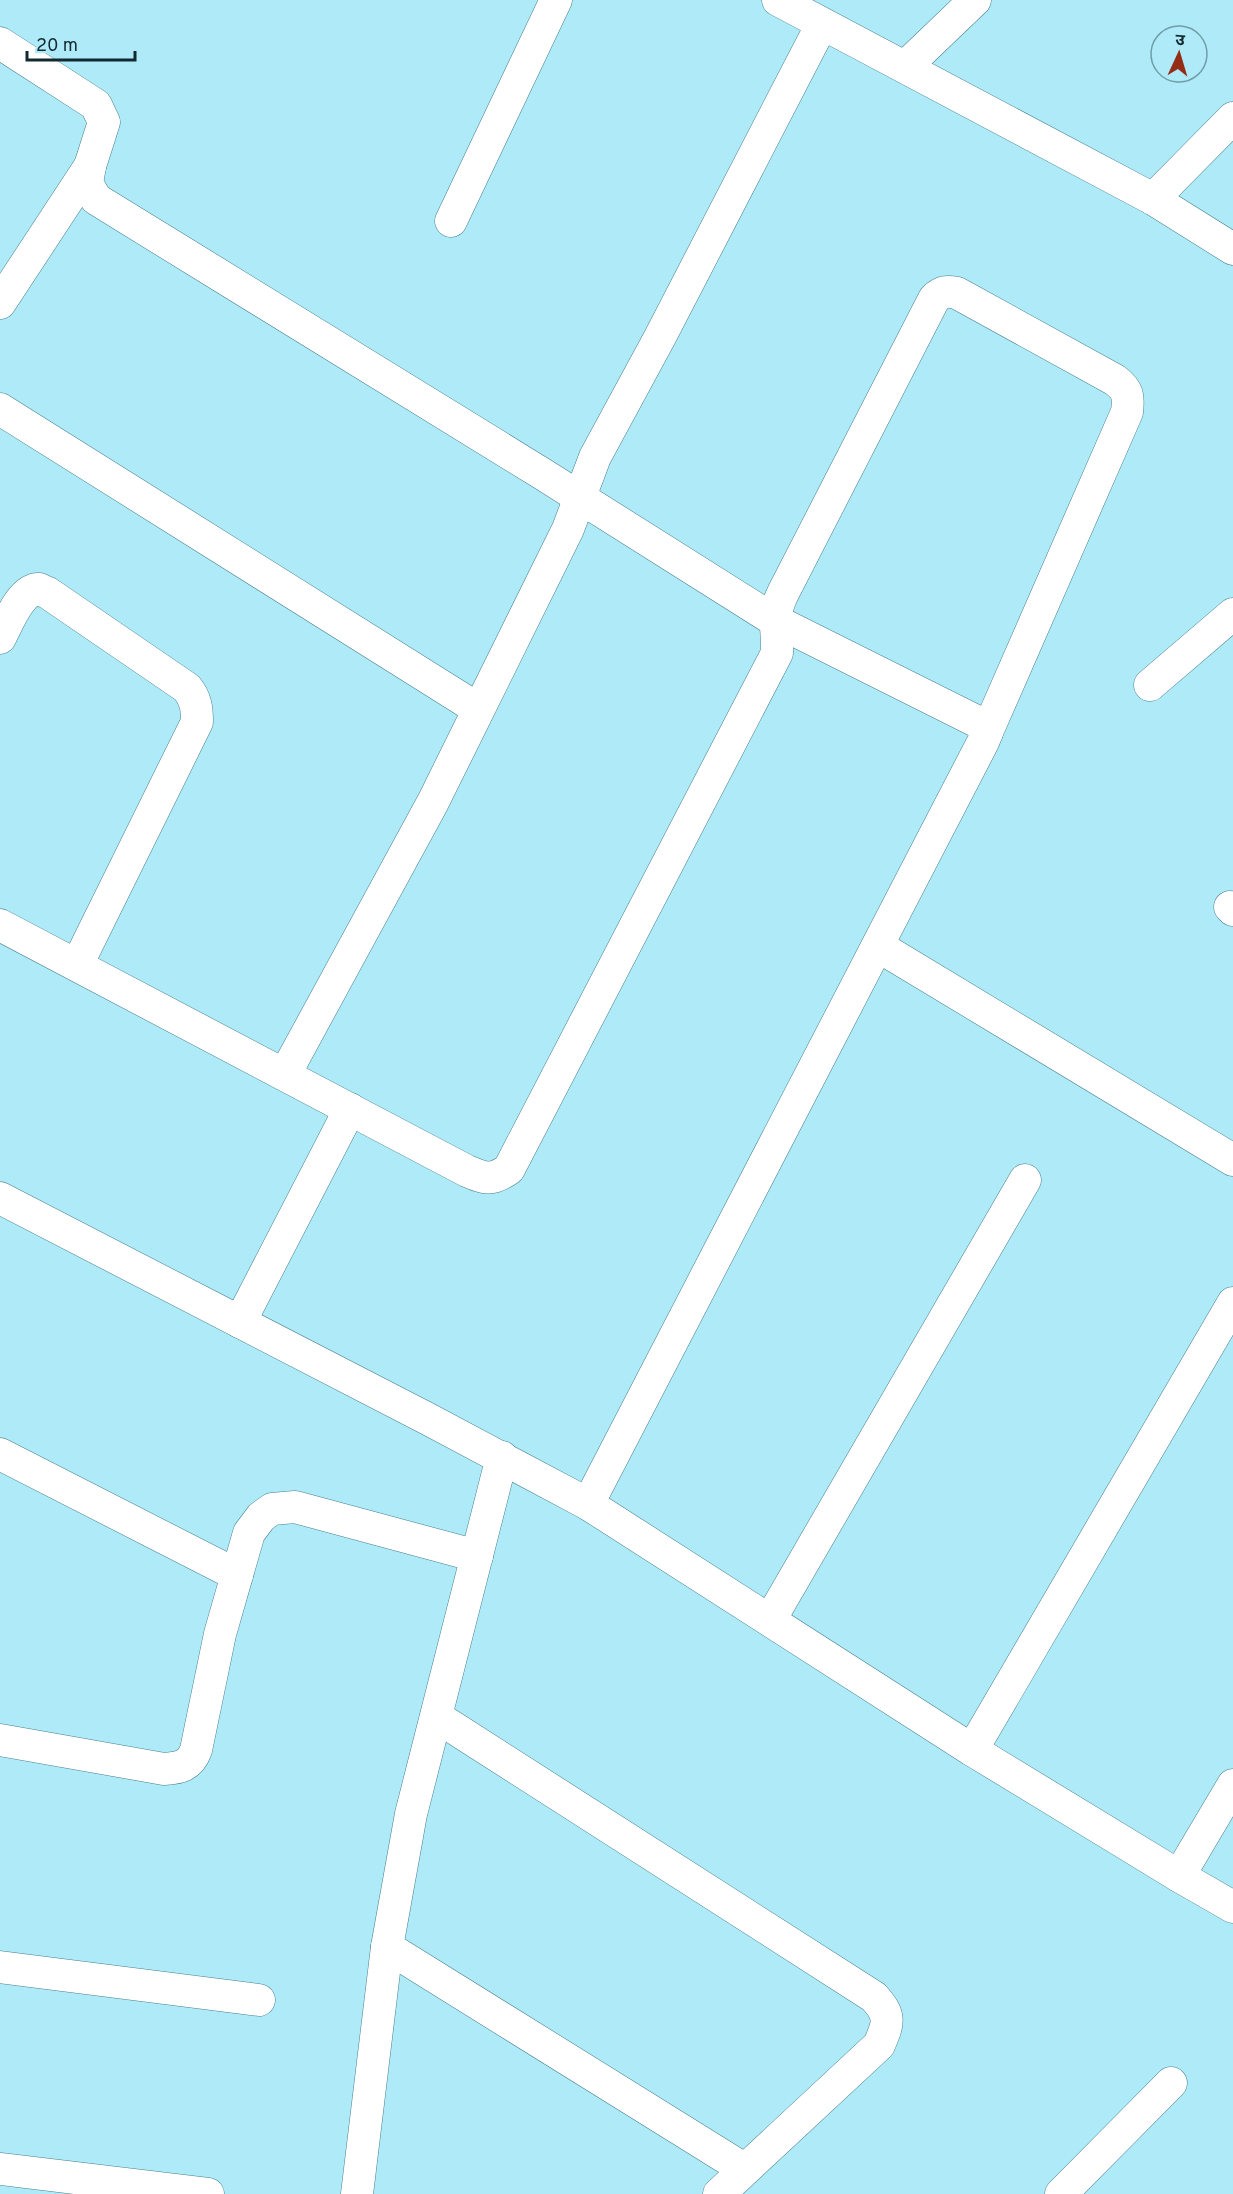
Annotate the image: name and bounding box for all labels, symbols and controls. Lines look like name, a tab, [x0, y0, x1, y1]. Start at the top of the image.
scale bar	[27, 24, 135, 62]
north arrow	[1149, 24, 1209, 84]
text: उ	[1175, 31, 1186, 51]
text: 20 m	[36, 35, 78, 58]

